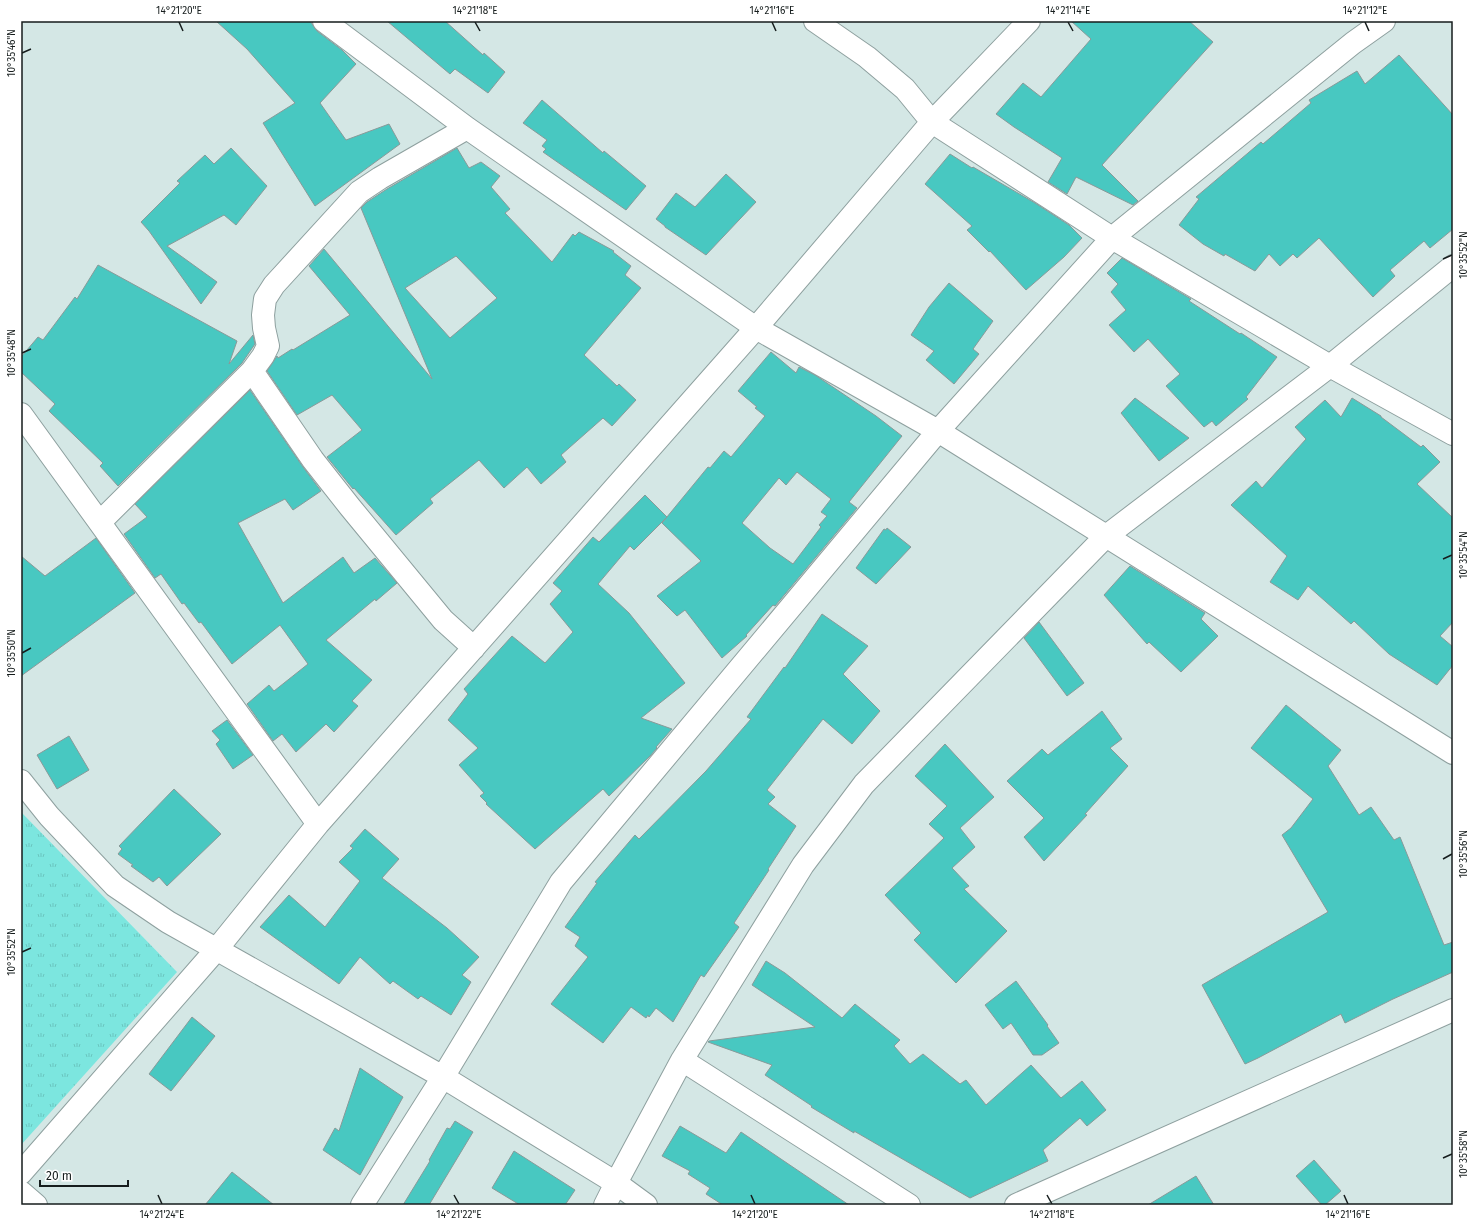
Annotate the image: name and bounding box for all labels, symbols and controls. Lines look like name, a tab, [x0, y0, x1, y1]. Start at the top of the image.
text: 14°21'20"E	[156, 5, 202, 17]
text: 14°21'18"E	[452, 5, 498, 17]
text: 14°21'16"E	[750, 5, 794, 17]
text: 14°21'14"E	[1046, 5, 1090, 17]
text: 14°21'12"E	[1343, 5, 1387, 17]
text: 10°35'46"N	[6, 29, 18, 77]
text: 10°35'52"N	[1458, 231, 1470, 279]
text: 10°35'48"N	[6, 329, 18, 377]
text: 10°35'54"N	[1458, 531, 1470, 579]
text: 10°35'50"N	[6, 629, 18, 677]
text: 10°35'56"N	[1458, 830, 1470, 878]
text: 10°35'52"N	[6, 928, 18, 976]
text: 10°35'58"N	[1458, 1130, 1470, 1178]
scale bar	[40, 1162, 128, 1188]
text: 20 m	[46, 1169, 72, 1183]
text: 14°21'24"E	[140, 1209, 184, 1221]
text: 14°21'22"E	[436, 1209, 482, 1221]
text: 14°21'20"E	[732, 1209, 778, 1221]
text: 14°21'18"E	[1029, 1209, 1075, 1221]
text: 14°21'16"E	[1326, 1209, 1370, 1221]

